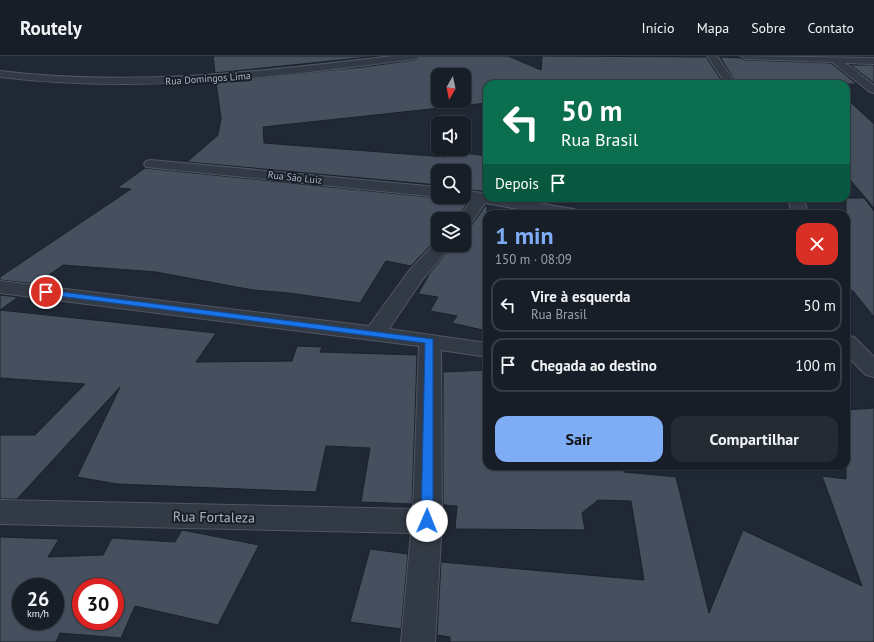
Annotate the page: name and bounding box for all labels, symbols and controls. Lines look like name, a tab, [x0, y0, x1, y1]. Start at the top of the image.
text: Routely	[20, 16, 82, 40]
text: Início	[642, 19, 675, 37]
text: Mapa	[697, 19, 729, 37]
text: Sobre	[751, 19, 786, 37]
text: Contato	[808, 19, 854, 37]
north arrow	[431, 68, 471, 108]
map controls	[431, 68, 471, 252]
street label: Rua Domingos Lima	[165, 69, 251, 88]
text: 50 m	[561, 92, 622, 129]
icon: left	[495, 96, 547, 148]
button: sound	[431, 116, 471, 156]
text: Rua Brasil	[561, 128, 638, 151]
button: search	[431, 164, 471, 204]
street label: Rua São Luiz	[267, 168, 323, 187]
icon: arrive	[547, 172, 569, 194]
text: Depois	[495, 174, 539, 193]
button: layers	[431, 212, 471, 252]
text: 1 min	[495, 220, 554, 251]
button: close	[796, 223, 838, 265]
text: 150 m · 08:09	[495, 251, 572, 268]
pin	[29, 275, 63, 309]
icon: arrive	[35, 281, 57, 303]
text: Vire à esquerda	[531, 287, 630, 306]
icon: left	[497, 294, 519, 316]
text: 50 m	[803, 296, 836, 315]
text: Rua Brasil	[531, 306, 587, 323]
icon: arrive	[497, 354, 519, 376]
text: Chegada ao destino	[531, 356, 657, 375]
text: 100 m	[795, 356, 836, 375]
button: Sair	[495, 416, 663, 462]
button: Compartilhar	[671, 416, 838, 462]
position arrow	[406, 500, 448, 542]
street label: Rua Fortaleza	[173, 507, 255, 527]
speed limit sign: 30	[72, 578, 124, 630]
text: 26	[27, 586, 49, 612]
text: km/h	[27, 607, 49, 620]

